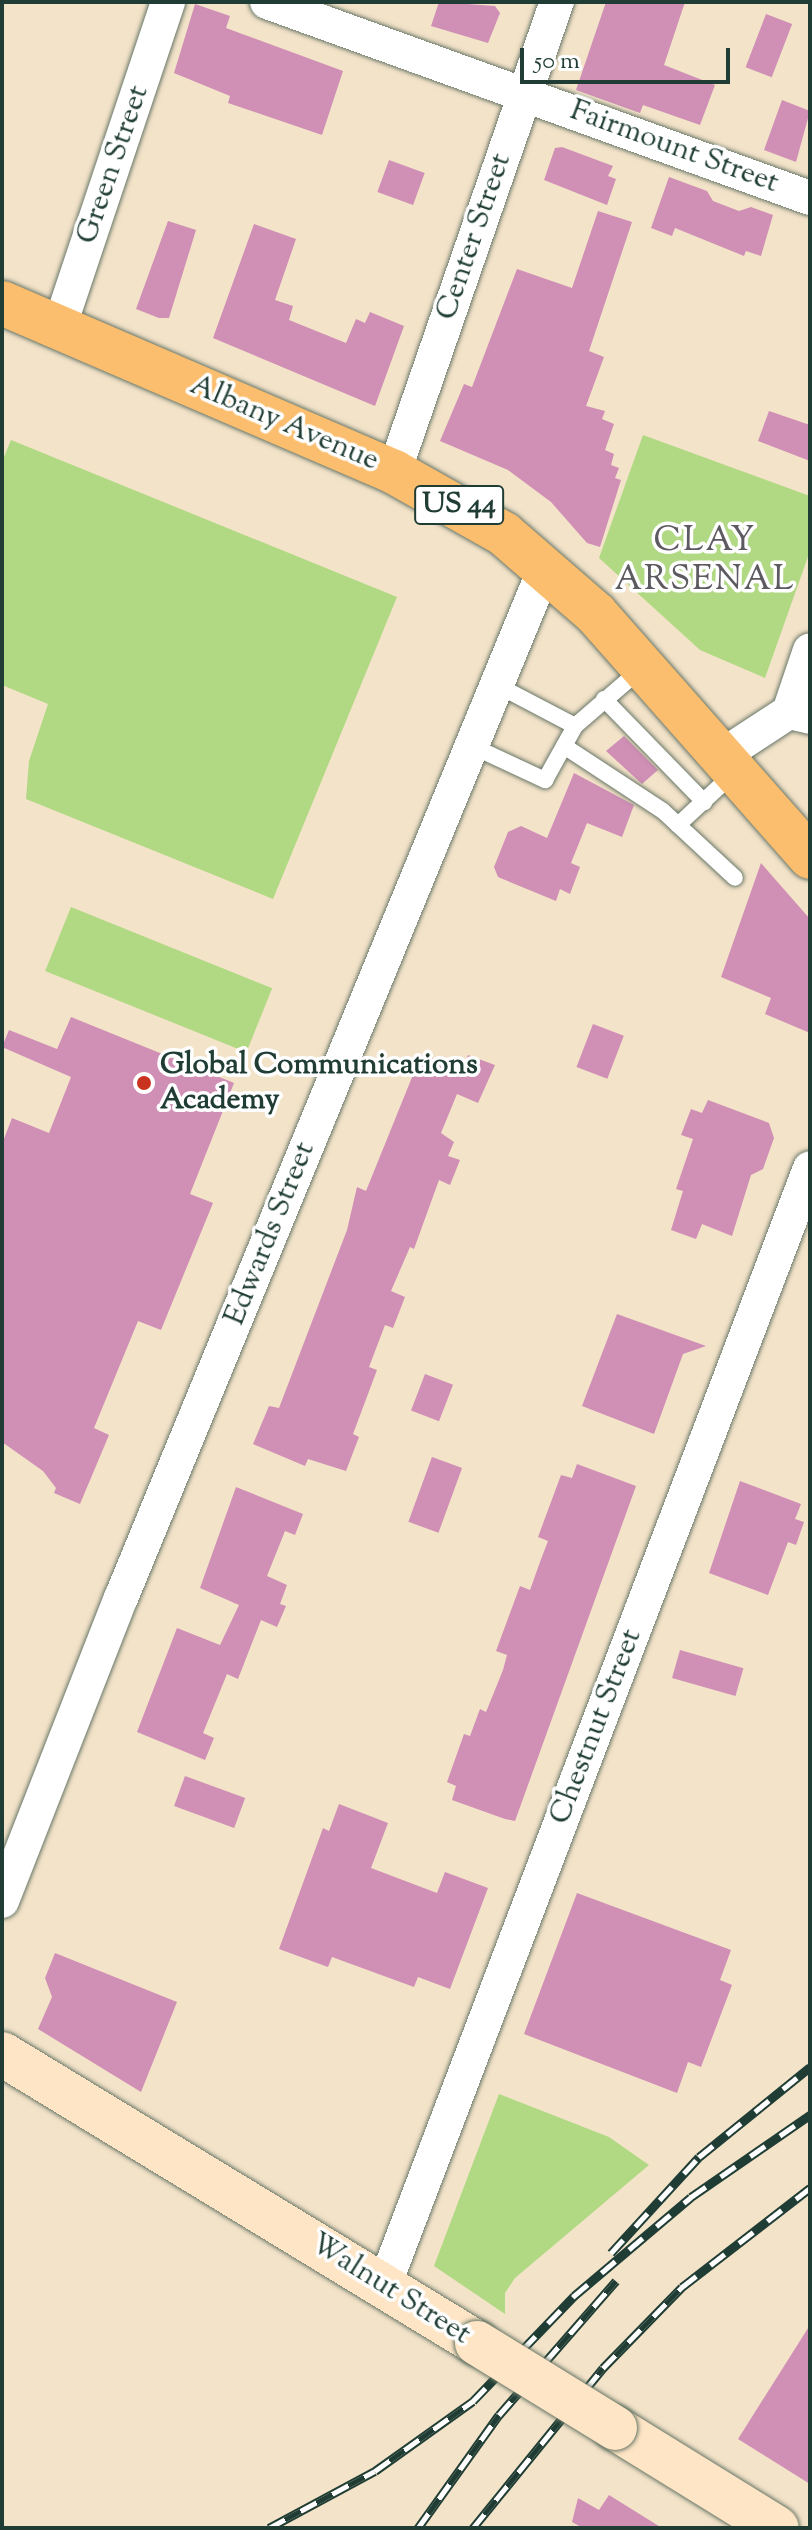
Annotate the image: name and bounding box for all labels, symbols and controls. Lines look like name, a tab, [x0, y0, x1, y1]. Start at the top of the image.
scale bar	[524, 32, 734, 82]
text: 50 m	[534, 45, 580, 79]
street label: Green Street	[70, 81, 158, 249]
street label: Fairmount Street	[565, 94, 783, 202]
street label: Center Street	[430, 149, 520, 325]
street label: Albany Avenue	[184, 368, 384, 480]
road number: US 44	[413, 481, 505, 529]
district label: CLAY ARSENAL	[614, 521, 796, 600]
place label: Global Communications Academy	[160, 1048, 478, 1118]
marker: Global Communications Academy	[135, 1074, 153, 1092]
street label: Edwards Street	[218, 1137, 324, 1331]
street label: Chestnut Street	[543, 1624, 651, 1830]
street label: Walnut Street	[303, 2226, 477, 2354]

